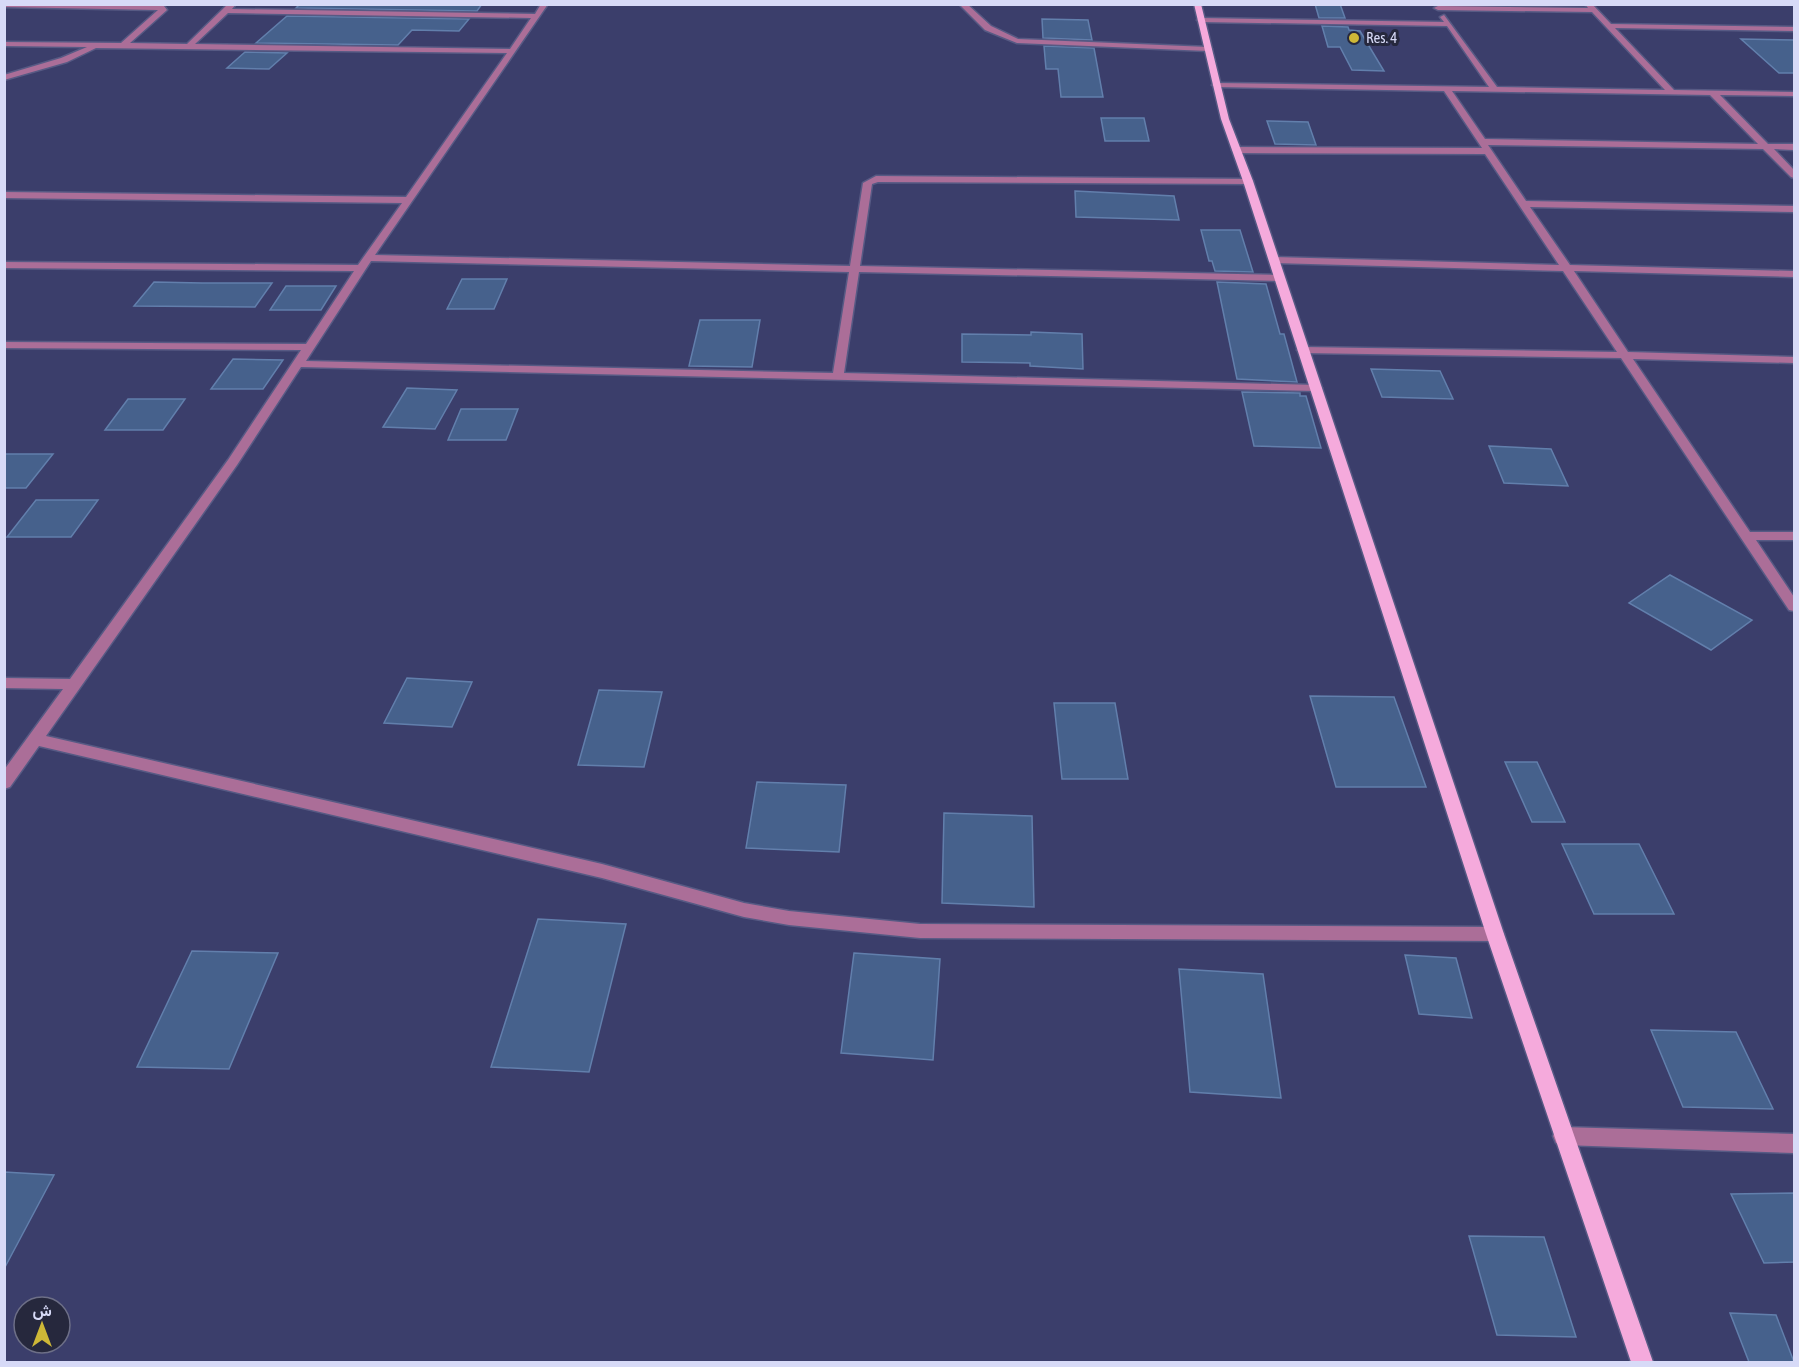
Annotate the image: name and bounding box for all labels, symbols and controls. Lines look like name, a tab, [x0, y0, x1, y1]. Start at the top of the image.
place label: Res. 4	[1366, 29, 1397, 46]
marker: Res. 4	[1347, 31, 1361, 45]
north arrow	[12, 1295, 72, 1355]
text: ش	[32, 1301, 52, 1320]

